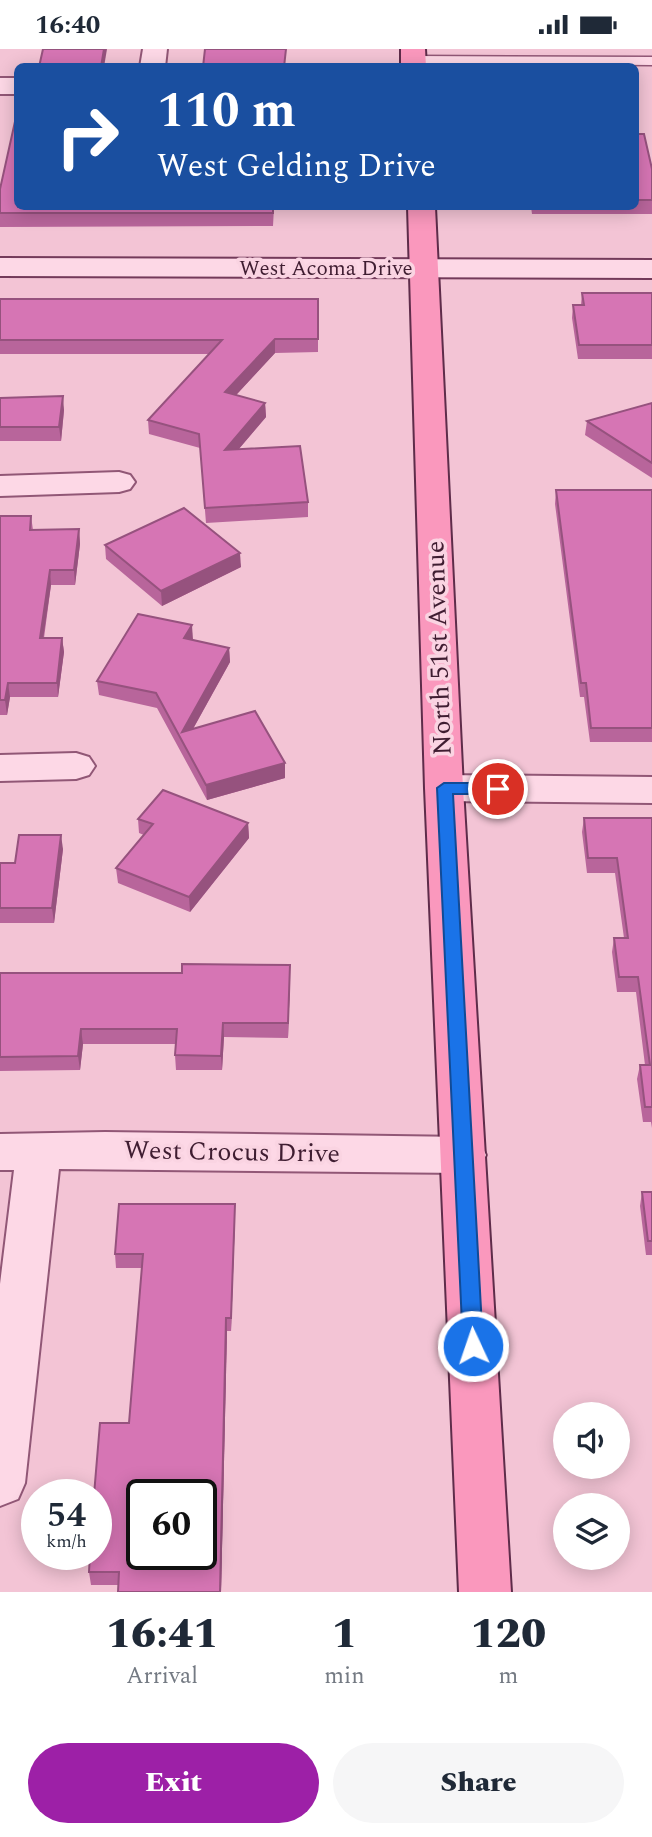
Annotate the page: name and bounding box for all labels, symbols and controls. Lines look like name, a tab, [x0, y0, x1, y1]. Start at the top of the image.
text: 16:40	[35, 5, 100, 45]
text: 110 m	[157, 74, 296, 149]
icon: right	[42, 91, 133, 182]
text: West Gelding Drive	[157, 142, 436, 191]
street label: West Acoma Drive	[239, 253, 413, 285]
street label: North 51st Avenue	[415, 540, 463, 756]
pin	[468, 759, 528, 819]
icon: arrive	[479, 770, 517, 808]
street label: West Crocus Drive	[124, 1130, 340, 1174]
position arrow	[436, 1309, 510, 1383]
map controls	[553, 1402, 630, 1570]
button: sound	[553, 1402, 630, 1479]
speed limit sign: 60	[126, 1479, 217, 1570]
text: 54	[47, 1489, 86, 1542]
button: layers	[553, 1493, 630, 1570]
text: km/h	[46, 1528, 87, 1555]
text: 16:41	[106, 1603, 218, 1666]
text: 1	[332, 1603, 357, 1666]
text: 120	[470, 1603, 546, 1666]
text: Arrival	[126, 1659, 198, 1694]
text: min	[324, 1659, 365, 1694]
text: m	[498, 1659, 518, 1694]
button: Exit	[28, 1743, 319, 1823]
button: Share	[333, 1743, 624, 1823]

